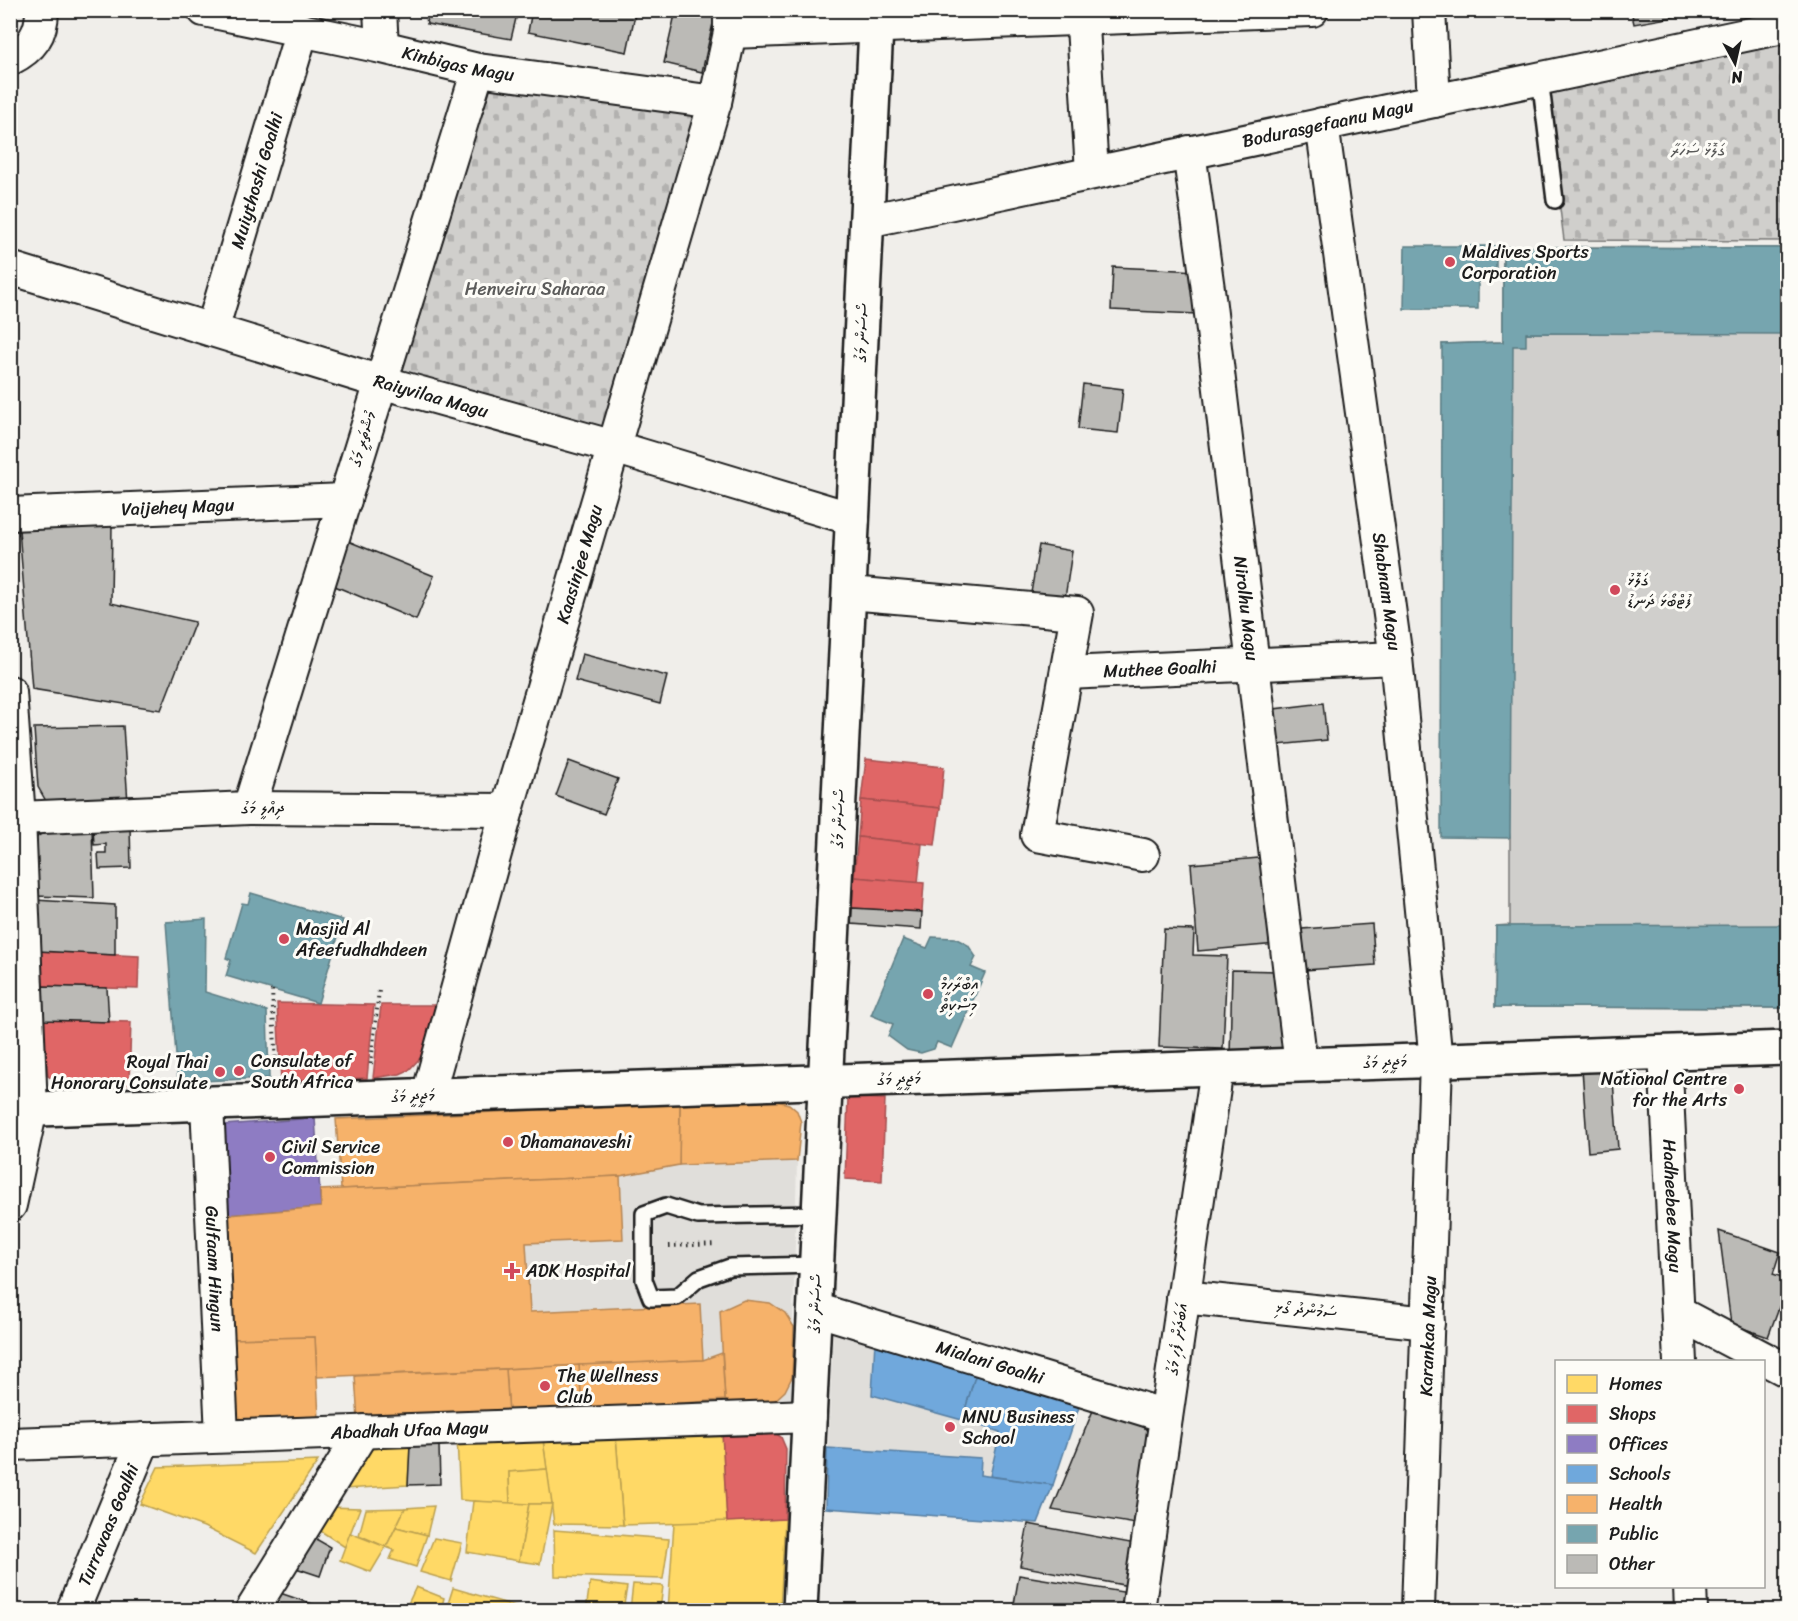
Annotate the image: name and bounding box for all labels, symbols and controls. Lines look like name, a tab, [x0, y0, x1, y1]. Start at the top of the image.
north arrow	[1705, 33, 1765, 93]
street label: Kinbigas Magu	[399, 36, 517, 91]
text: N	[1729, 62, 1746, 93]
street label: Bodurasgefaanu Magu	[1239, 90, 1417, 157]
street label: Muiythoshi Goalhi	[221, 107, 293, 253]
park label: ގަލޮޅު ސަހަރާ	[1670, 134, 1725, 166]
place label: Maldives Sports Corporation	[1462, 236, 1590, 289]
marker: Maldives Sports Corporation	[1443, 255, 1457, 269]
park label: Henveiru Saharaa	[465, 273, 606, 305]
street label: ސޯސަން މަގު	[844, 302, 880, 364]
street label: Raiyvilaa Magu	[369, 365, 492, 427]
street label: މުޝްތަރީ މަގު	[339, 407, 387, 472]
street label: Vaijehey Magu	[121, 489, 235, 525]
street label: Kaasinjee Magu	[547, 500, 612, 628]
street label: Shabnam Magu	[1363, 530, 1411, 653]
street label: Nirolhu Magu	[1224, 554, 1268, 663]
place label: ގަލޮޅު ފުޓްބޯޅަ ދަނޑު	[1627, 564, 1692, 617]
marker: ގަލޮޅު ފުޓްބޯޅަ ދަނޑު	[1608, 583, 1622, 597]
street label: Muthee Goalhi	[1103, 650, 1218, 687]
street label: ސޯސަން މަގު	[821, 788, 857, 850]
street label: ދިއްލީ މަގު	[240, 792, 285, 824]
place label: Masjid Al Afeefudhdhdeen	[295, 913, 428, 966]
marker: Masjid Al Afeefudhdhdeen	[277, 932, 291, 946]
place label: އިބްރާހީމް މިސްކިތް	[939, 968, 979, 1021]
marker: އިބްރާހީމް މިސްކިތް	[921, 987, 935, 1001]
place label: Consulate of South Africa	[251, 1045, 354, 1098]
street label: މަޖީދީ މަގު	[1362, 1045, 1408, 1079]
place label: Royal Thai Honorary Consulate	[51, 1046, 209, 1099]
street label: މަޖީދީ މަގު	[876, 1062, 922, 1096]
place label: National Centre for the Arts	[1601, 1063, 1728, 1116]
marker: Consulate of South Africa	[232, 1064, 246, 1078]
marker: Royal Thai Honorary Consulate	[213, 1065, 227, 1079]
street label: މަޖީދީ މަގު	[390, 1079, 436, 1113]
marker: National Centre for the Arts	[1732, 1082, 1746, 1096]
place label: Dhamanaveshi	[520, 1126, 632, 1158]
place label: Civil Service Commission	[282, 1131, 380, 1184]
marker: Dhamanaveshi	[501, 1135, 515, 1149]
street label: Hadheebee Magu	[1653, 1138, 1692, 1274]
marker: Civil Service Commission	[263, 1150, 277, 1164]
street label: Gulfaam Hingun	[196, 1205, 233, 1333]
place label: ADK Hospital	[525, 1255, 631, 1287]
marker: ADK Hospital	[503, 1262, 521, 1280]
street label: ސޯސަން މަގު	[798, 1273, 834, 1335]
street label: Karankaa Magu	[1410, 1275, 1446, 1397]
street label: ސަމުންދު ގޯޅި	[1273, 1291, 1339, 1329]
street label: އަބަދަށް ފެހި މަގު	[1156, 1301, 1198, 1378]
street label: Mialani Goalhi	[932, 1331, 1049, 1394]
place label: The Wellness Club	[557, 1360, 659, 1413]
legend	[1555, 1360, 1765, 1588]
text: Homes	[1609, 1368, 1663, 1400]
marker: The Wellness Club	[538, 1379, 552, 1393]
text: Shops	[1609, 1398, 1656, 1430]
place label: MNU Business School	[962, 1401, 1075, 1454]
street label: Abadhah Ufaa Magu	[329, 1411, 490, 1449]
marker: MNU Business School	[943, 1420, 957, 1434]
text: Offices	[1609, 1428, 1669, 1460]
street label: Turravaas Goalhi	[69, 1458, 148, 1591]
text: Schools	[1609, 1458, 1671, 1490]
text: Health	[1609, 1488, 1662, 1520]
text: Public	[1609, 1518, 1659, 1550]
text: Other	[1609, 1548, 1656, 1580]

